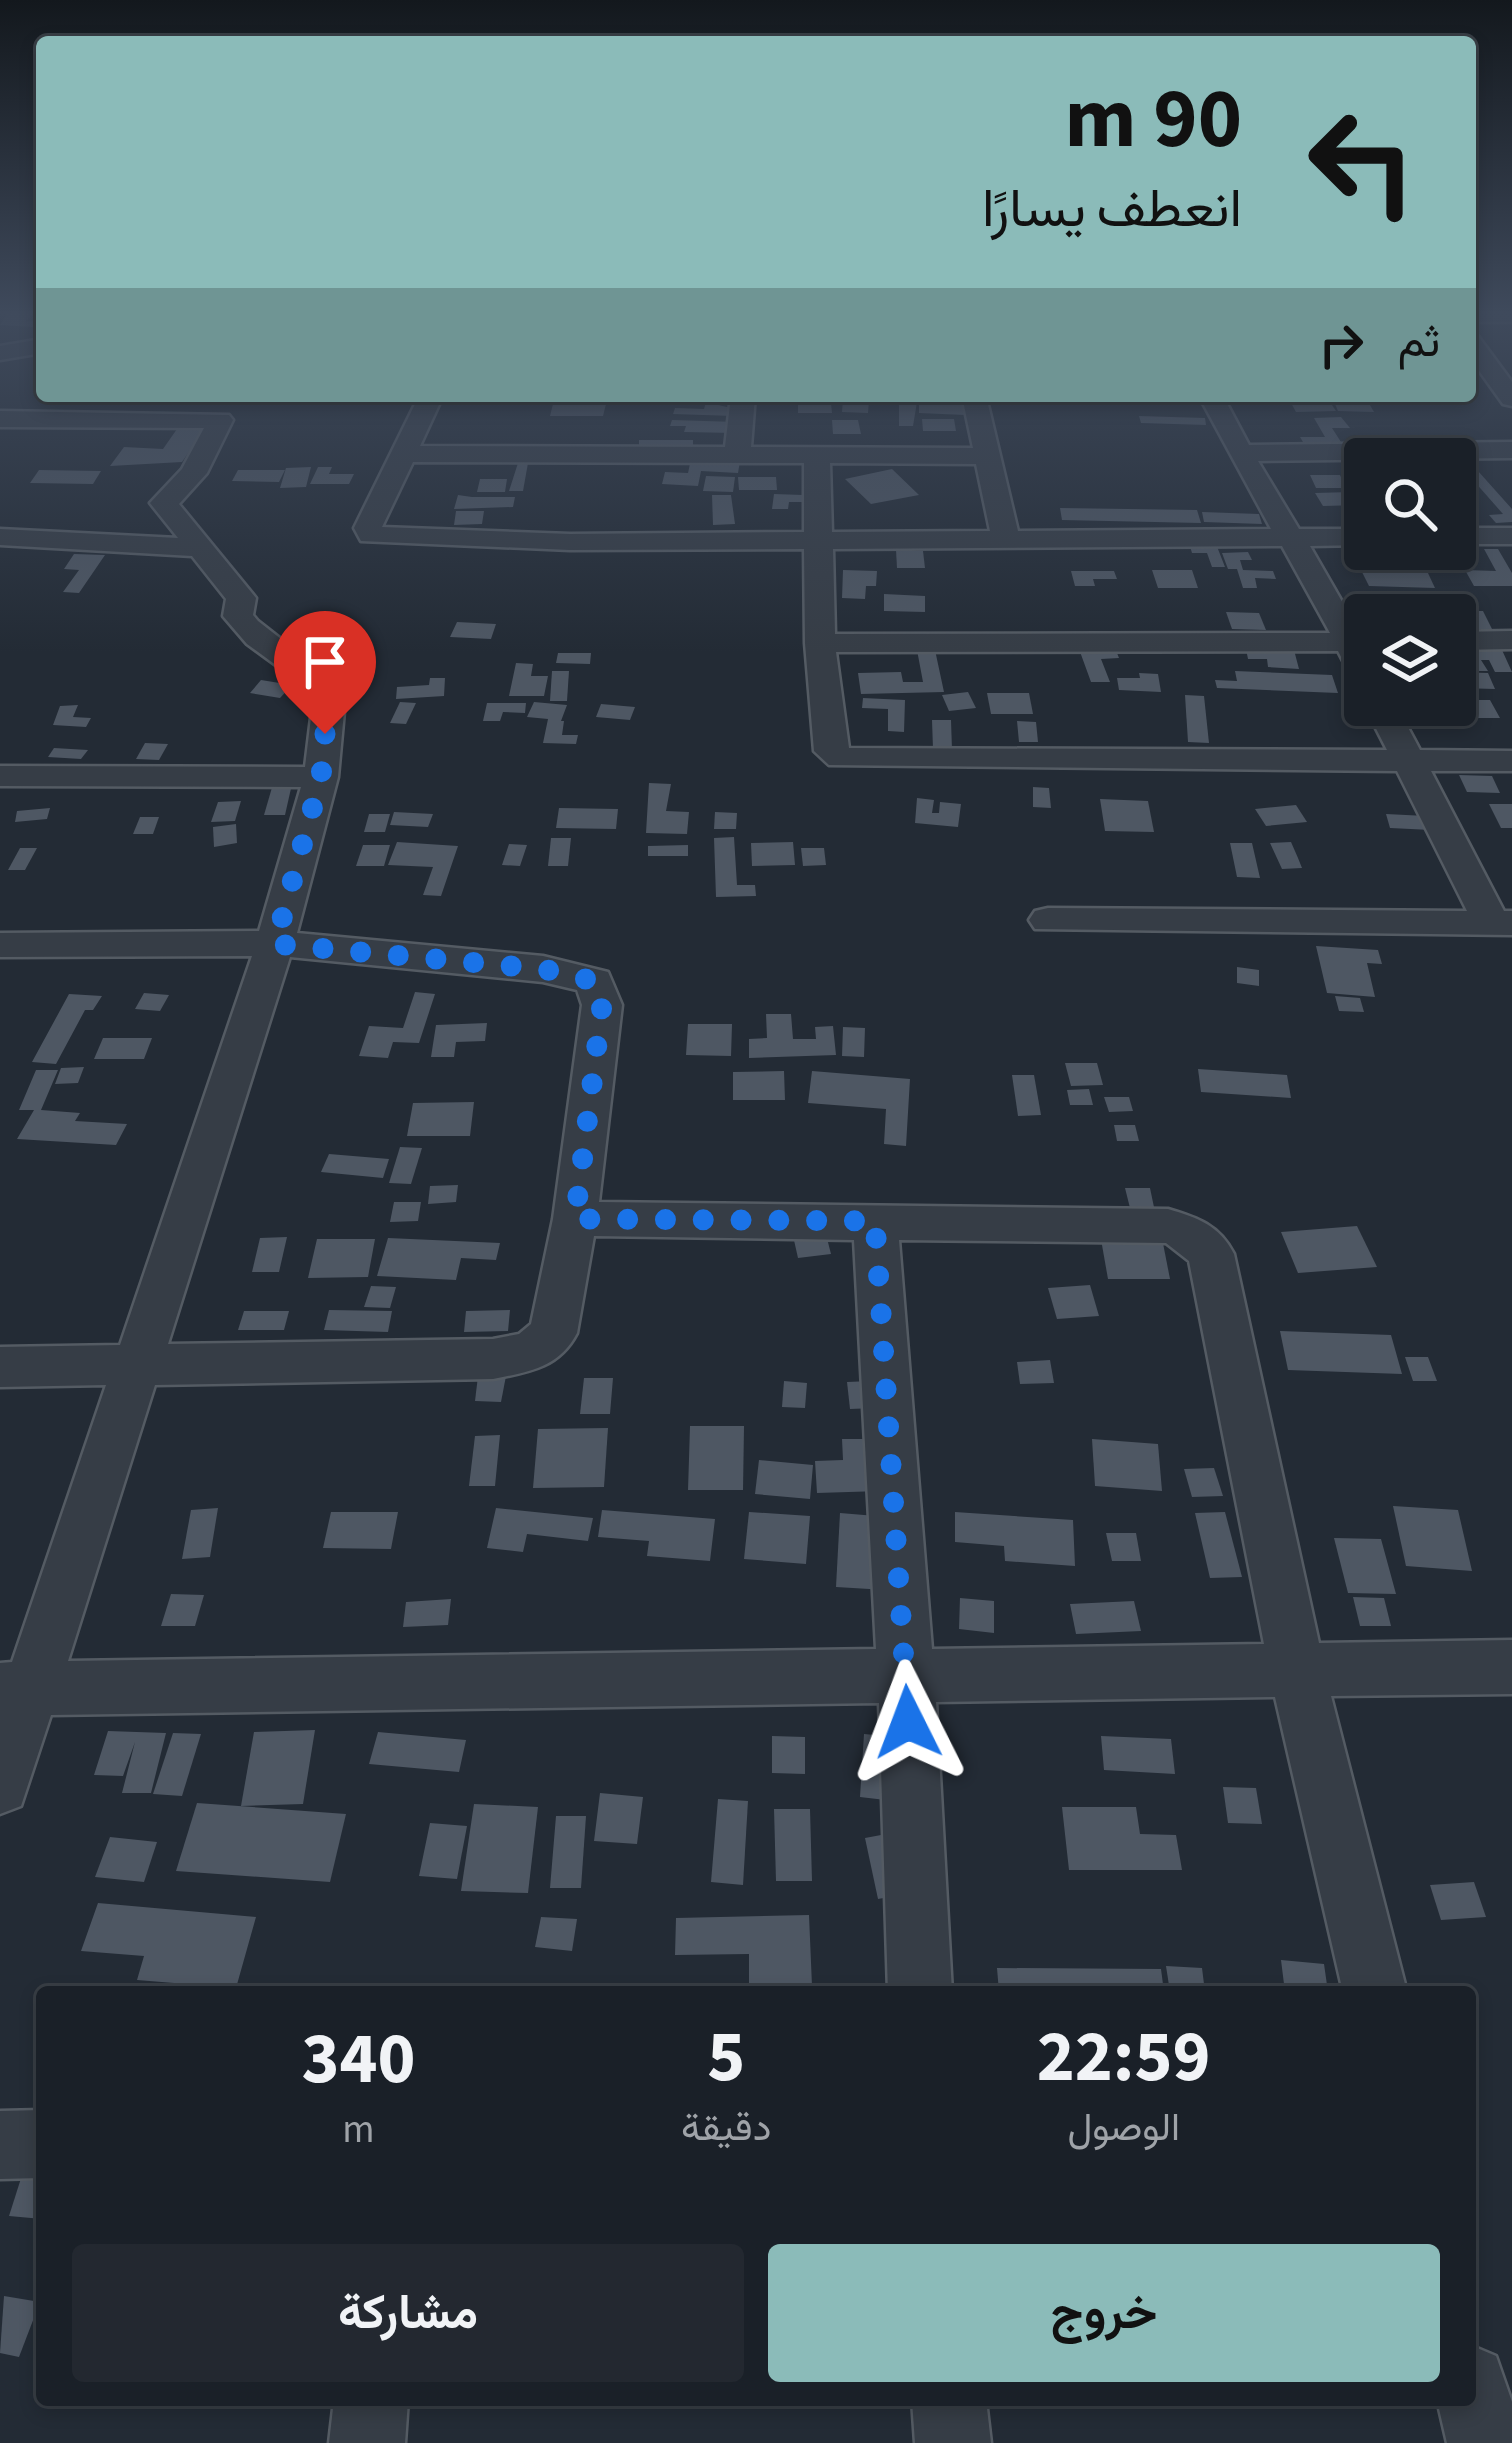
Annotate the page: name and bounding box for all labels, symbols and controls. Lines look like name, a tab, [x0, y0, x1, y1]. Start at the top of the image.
text: 90 m	[1064, 60, 1242, 180]
icon: left	[1284, 84, 1440, 240]
text: انعطف يسارًا	[982, 171, 1242, 248]
text: ثم	[1398, 310, 1440, 374]
icon: right	[1308, 312, 1374, 378]
map controls	[1344, 438, 1476, 726]
button: search	[1344, 438, 1476, 570]
button: layers	[1344, 594, 1476, 726]
pin	[274, 611, 376, 734]
icon: arrive	[292, 629, 358, 695]
position arrow	[845, 1659, 971, 1785]
text: 5	[707, 2006, 745, 2109]
text: 22:59	[1037, 2006, 1211, 2109]
text: 340	[302, 2008, 416, 2111]
text: دقيقة	[681, 2100, 771, 2156]
text: الوصول	[1067, 2100, 1180, 2156]
text: m	[342, 2102, 375, 2158]
button: مشاركة	[72, 2244, 744, 2382]
button: خروج	[768, 2244, 1440, 2382]

